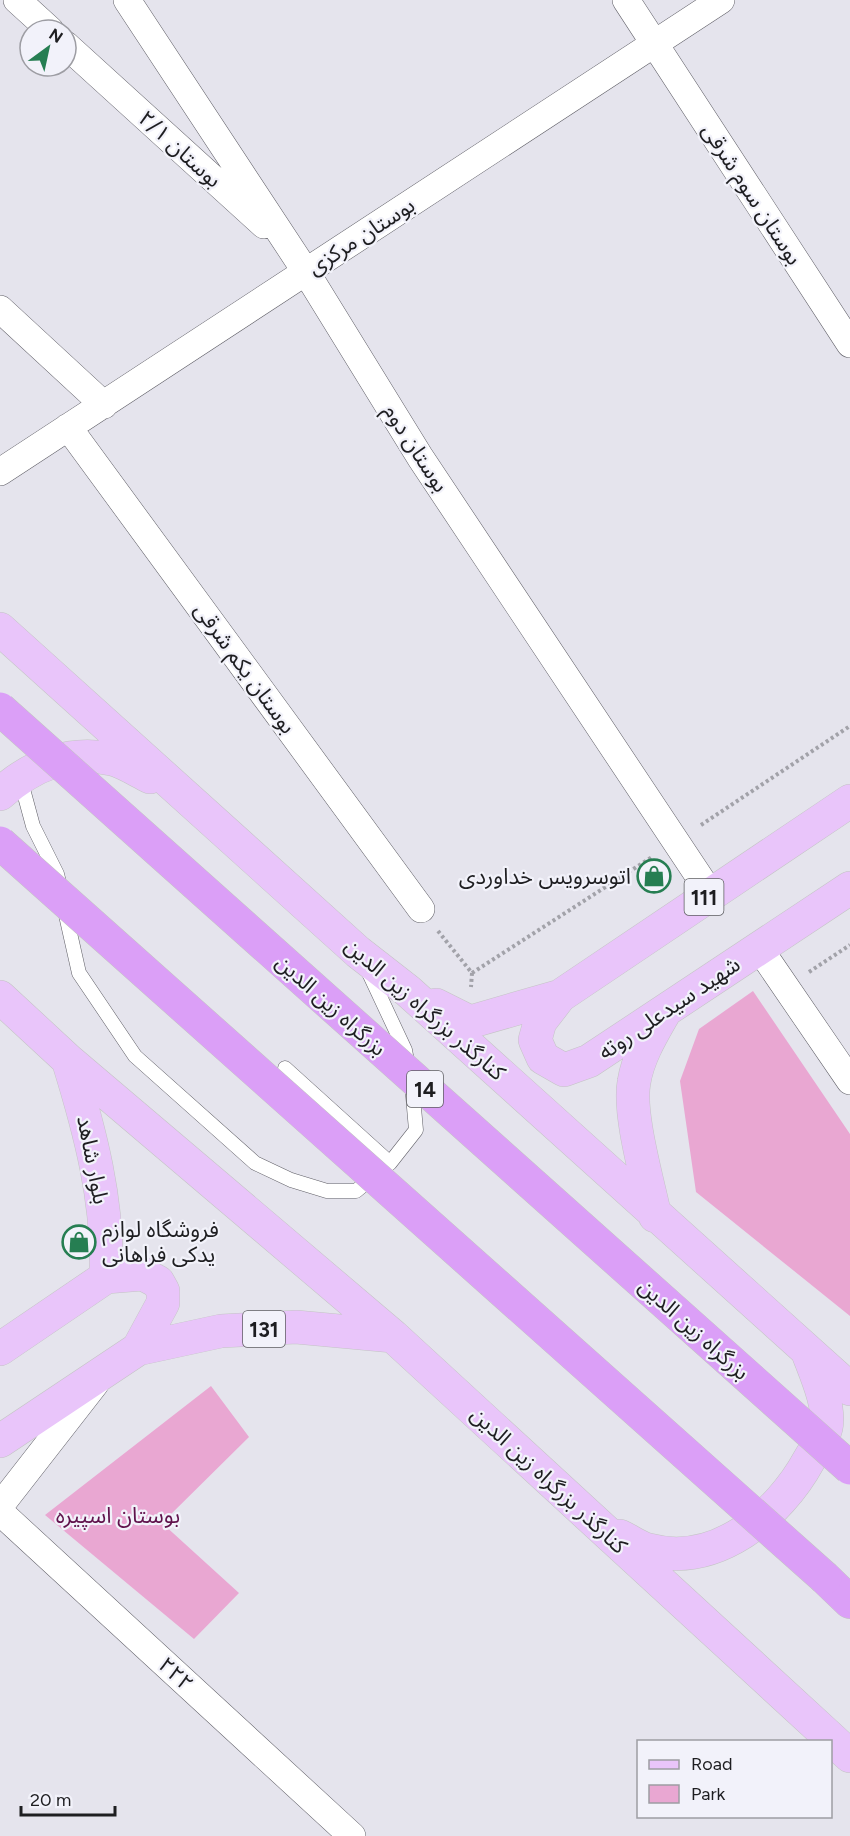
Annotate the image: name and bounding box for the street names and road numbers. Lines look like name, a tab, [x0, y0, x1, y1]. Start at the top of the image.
street label: بوستان ۲/۱	[133, 105, 227, 193]
street label: بوستان سوم شرقی	[694, 118, 808, 272]
street label: بوستان مرکزی	[302, 191, 420, 281]
street label: بوستان دوم	[375, 399, 454, 499]
street label: بوستان یکم شرقی	[186, 597, 302, 741]
road number: 111	[684, 879, 724, 915]
street label: کنارگذر بزرگراه زین الدین	[339, 932, 512, 1087]
street label: بزرگراه زین الدین	[270, 948, 392, 1062]
street label: شهید سیدعلی روته	[593, 951, 745, 1065]
road number: 14	[407, 1071, 443, 1107]
street label: بلوار شاهد	[71, 1113, 115, 1207]
street label: بزرگراه زین الدین	[633, 1272, 755, 1386]
road number: 131	[243, 1311, 285, 1347]
street label: کنارگذر بزرگراه زین الدین	[465, 1401, 633, 1560]
street label: ۲۲۲	[153, 1651, 199, 1697]

